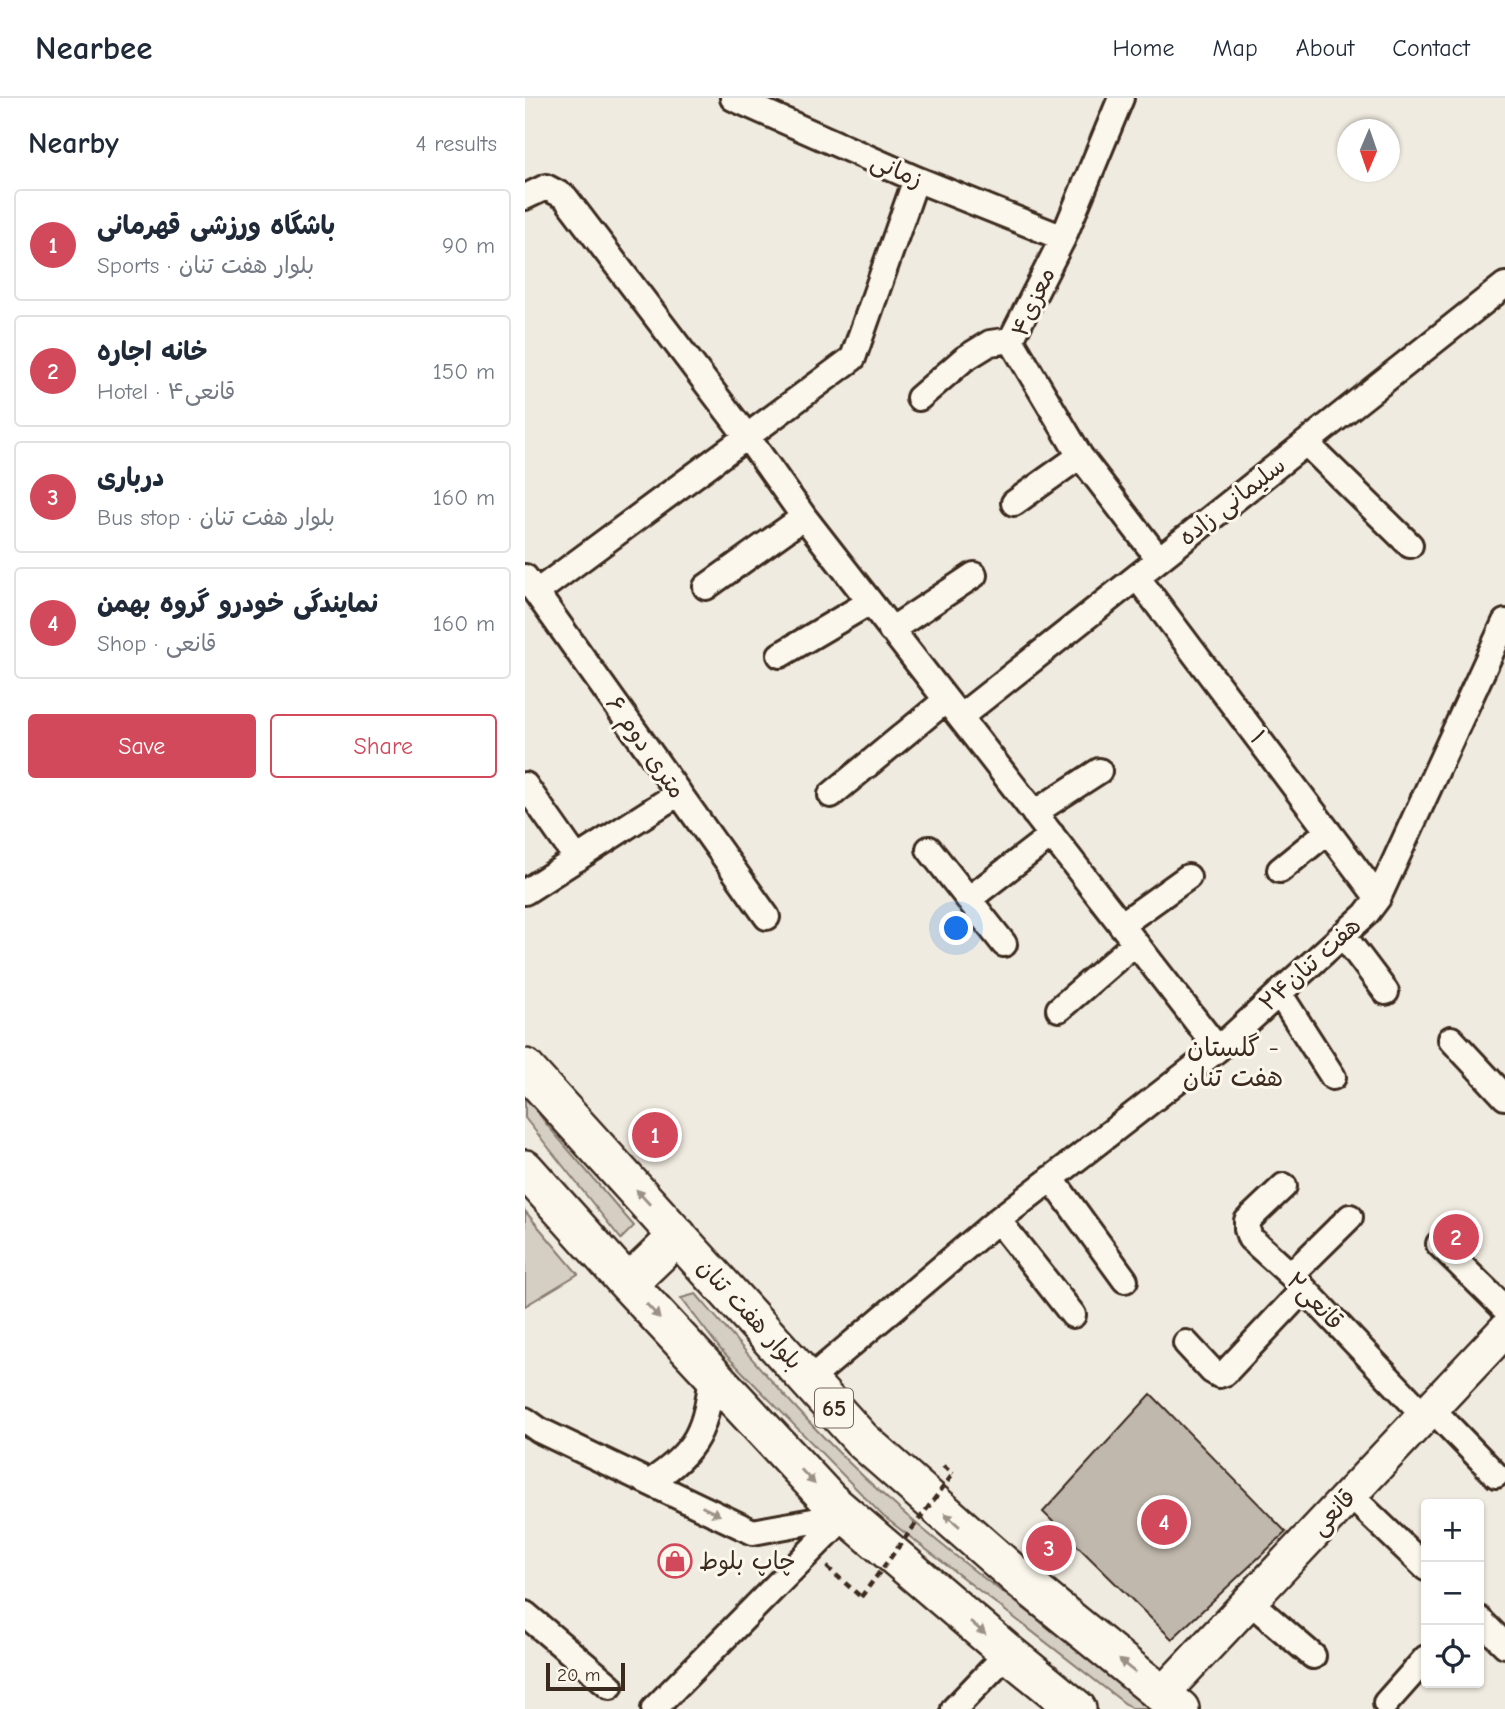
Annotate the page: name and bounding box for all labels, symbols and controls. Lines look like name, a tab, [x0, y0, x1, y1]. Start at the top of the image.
text: Nearbee	[35, 29, 153, 67]
text: Home	[1113, 34, 1174, 62]
text: Map	[1212, 34, 1258, 62]
text: About	[1296, 34, 1354, 62]
text: Contact	[1392, 34, 1470, 62]
north arrow	[1337, 119, 1400, 182]
text: Nearby	[28, 126, 119, 161]
text: 4 results	[415, 130, 497, 157]
street label: زمانی	[867, 147, 927, 194]
text: باشگاه ورزشی قهرمانی	[97, 211, 335, 241]
text: 1	[48, 232, 58, 259]
text: 90 m	[442, 232, 495, 259]
text: Sports · بلوار هفت تنان	[97, 252, 314, 279]
street label: ۴معزی	[1005, 263, 1061, 341]
text: خانه اجاره	[97, 337, 208, 367]
text: 2	[47, 358, 59, 385]
text: 150 m	[433, 358, 495, 385]
text: Hotel · ۴قانعی	[97, 378, 235, 405]
street label: سلیمانی زاده	[1173, 451, 1291, 552]
text: درباری	[97, 463, 164, 493]
text: 3	[47, 484, 59, 511]
text: 160 m	[433, 484, 495, 511]
text: Bus stop · بلوار هفت تنان	[97, 504, 335, 531]
text: نمایندگی خودرو گروه بهمن	[97, 589, 378, 619]
text: 4	[48, 610, 58, 637]
text: 160 m	[433, 610, 495, 637]
text: Shop · قانعی	[97, 630, 216, 657]
street label: ۶ متری دوم	[596, 690, 692, 807]
button: Save	[28, 714, 256, 778]
button: Share	[270, 714, 497, 778]
street label: ۱	[1244, 725, 1272, 749]
your location	[939, 911, 973, 945]
street label: هفت تنان۲۴	[1253, 911, 1367, 1017]
district label: گلستان - هفت تنان	[1183, 1032, 1283, 1093]
pin: 1	[632, 1109, 678, 1161]
one-way arrow	[635, 1189, 651, 1206]
pin: 2	[1433, 1211, 1479, 1263]
street label: بلوار هفت تنان	[691, 1253, 808, 1376]
street label: ۲قانعی	[1280, 1266, 1349, 1336]
one-way arrow	[644, 1302, 660, 1319]
road number: 65	[815, 1388, 853, 1428]
one-way arrow	[800, 1468, 816, 1486]
street label: قانعی	[1305, 1483, 1362, 1542]
pin: 4	[1141, 1496, 1187, 1548]
map controls	[1421, 1499, 1484, 1688]
button: +	[1421, 1499, 1484, 1562]
one-way arrow	[701, 1506, 721, 1517]
one-way arrow	[944, 1513, 961, 1528]
pin: 3	[1026, 1522, 1072, 1574]
shop icon: چاپ بلوط	[656, 1542, 694, 1580]
place label: چاپ بلوط	[699, 1547, 796, 1577]
button: −	[1421, 1562, 1484, 1625]
one-way arrow	[969, 1620, 987, 1636]
button: locate	[1421, 1625, 1484, 1688]
one-way arrow	[1118, 1659, 1135, 1674]
scale bar	[546, 1660, 625, 1692]
text: 20 m	[557, 1664, 601, 1686]

